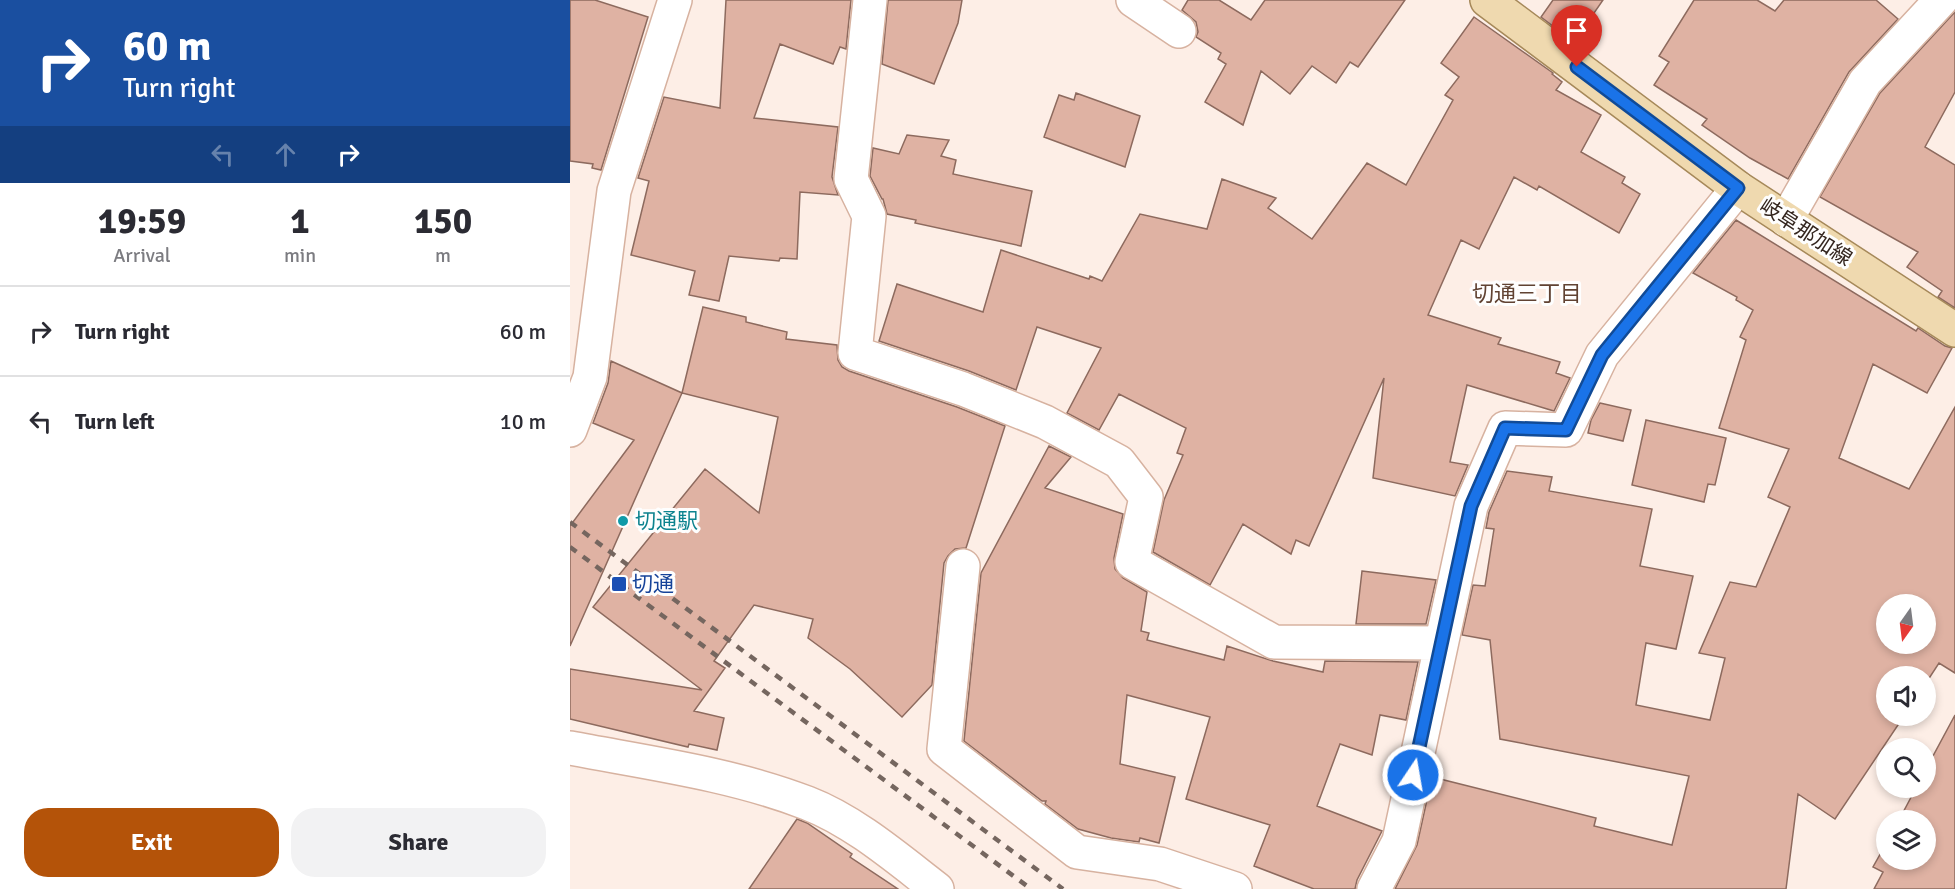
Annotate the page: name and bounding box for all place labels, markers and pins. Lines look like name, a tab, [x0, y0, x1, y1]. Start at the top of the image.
pin	[1551, 5, 1602, 67]
place label: 切通駅	[635, 508, 698, 534]
marker: 切通駅	[616, 514, 630, 528]
place label: 切通	[632, 571, 674, 597]
marker: 切通	[610, 575, 628, 593]

